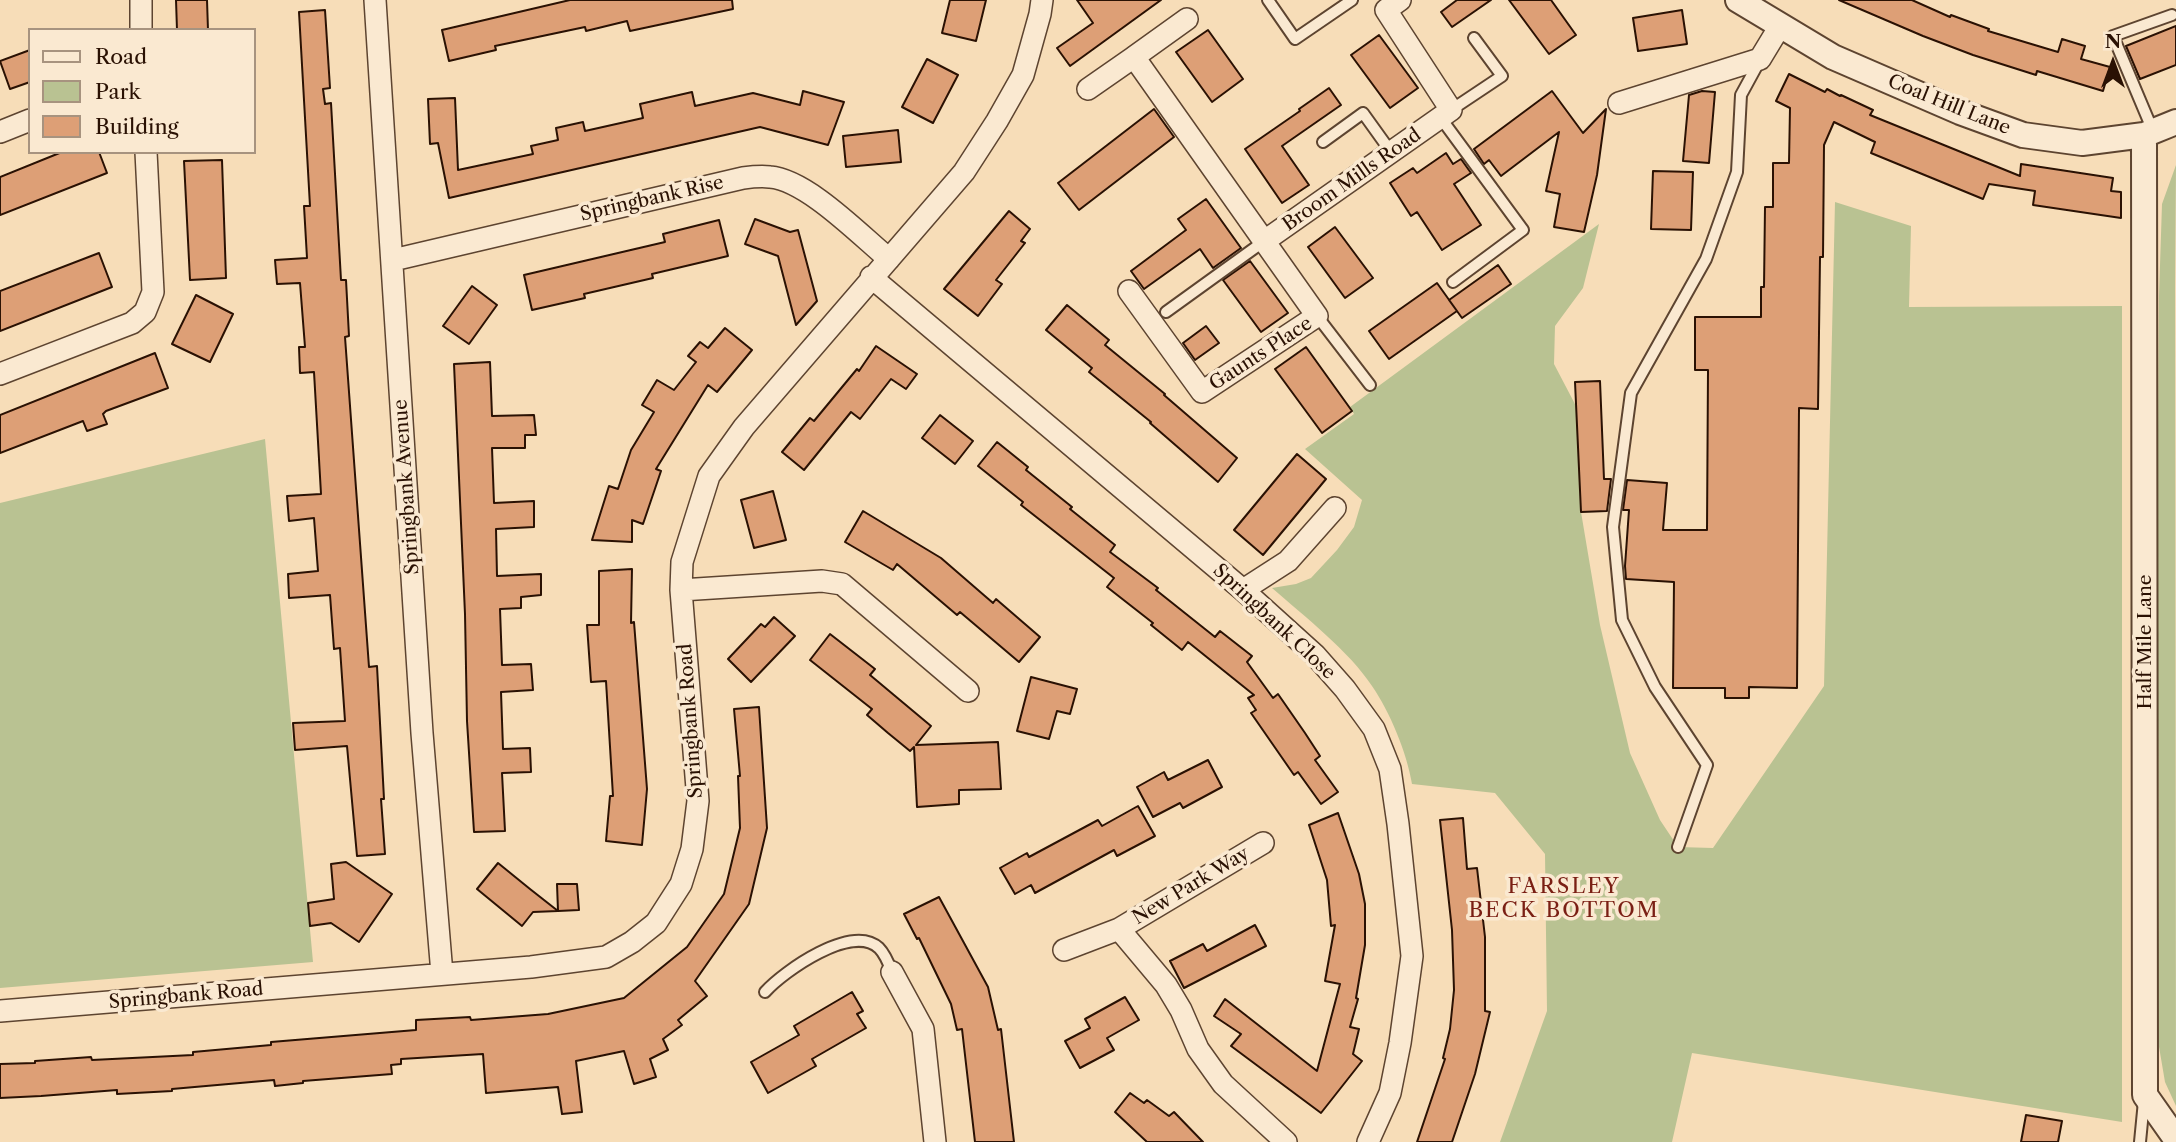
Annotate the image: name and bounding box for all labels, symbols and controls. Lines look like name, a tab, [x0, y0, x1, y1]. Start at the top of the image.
legend	[28, 28, 256, 154]
north arrow	[2078, 28, 2148, 98]
text: N	[2105, 30, 2121, 53]
text: Road	[95, 44, 147, 69]
street label: Coal Hill Lane	[1884, 70, 2014, 140]
text: Park	[95, 79, 141, 104]
text: Building	[95, 114, 179, 139]
street label: Broom Mills Road	[1278, 124, 1426, 236]
street label: Springbank Rise	[578, 171, 726, 227]
street label: Gaunts Place	[1205, 312, 1317, 396]
street label: Springbank Avenue	[390, 399, 424, 575]
street label: Springbank Close	[1208, 559, 1340, 685]
street label: Half Mile Lane	[2135, 575, 2157, 709]
street label: Springbank Road	[674, 643, 708, 799]
street label: New Park Way	[1129, 842, 1253, 930]
district label: FARSLEY BECK BOTTOM	[1470, 874, 1658, 924]
street label: Springbank Road	[108, 978, 264, 1014]

